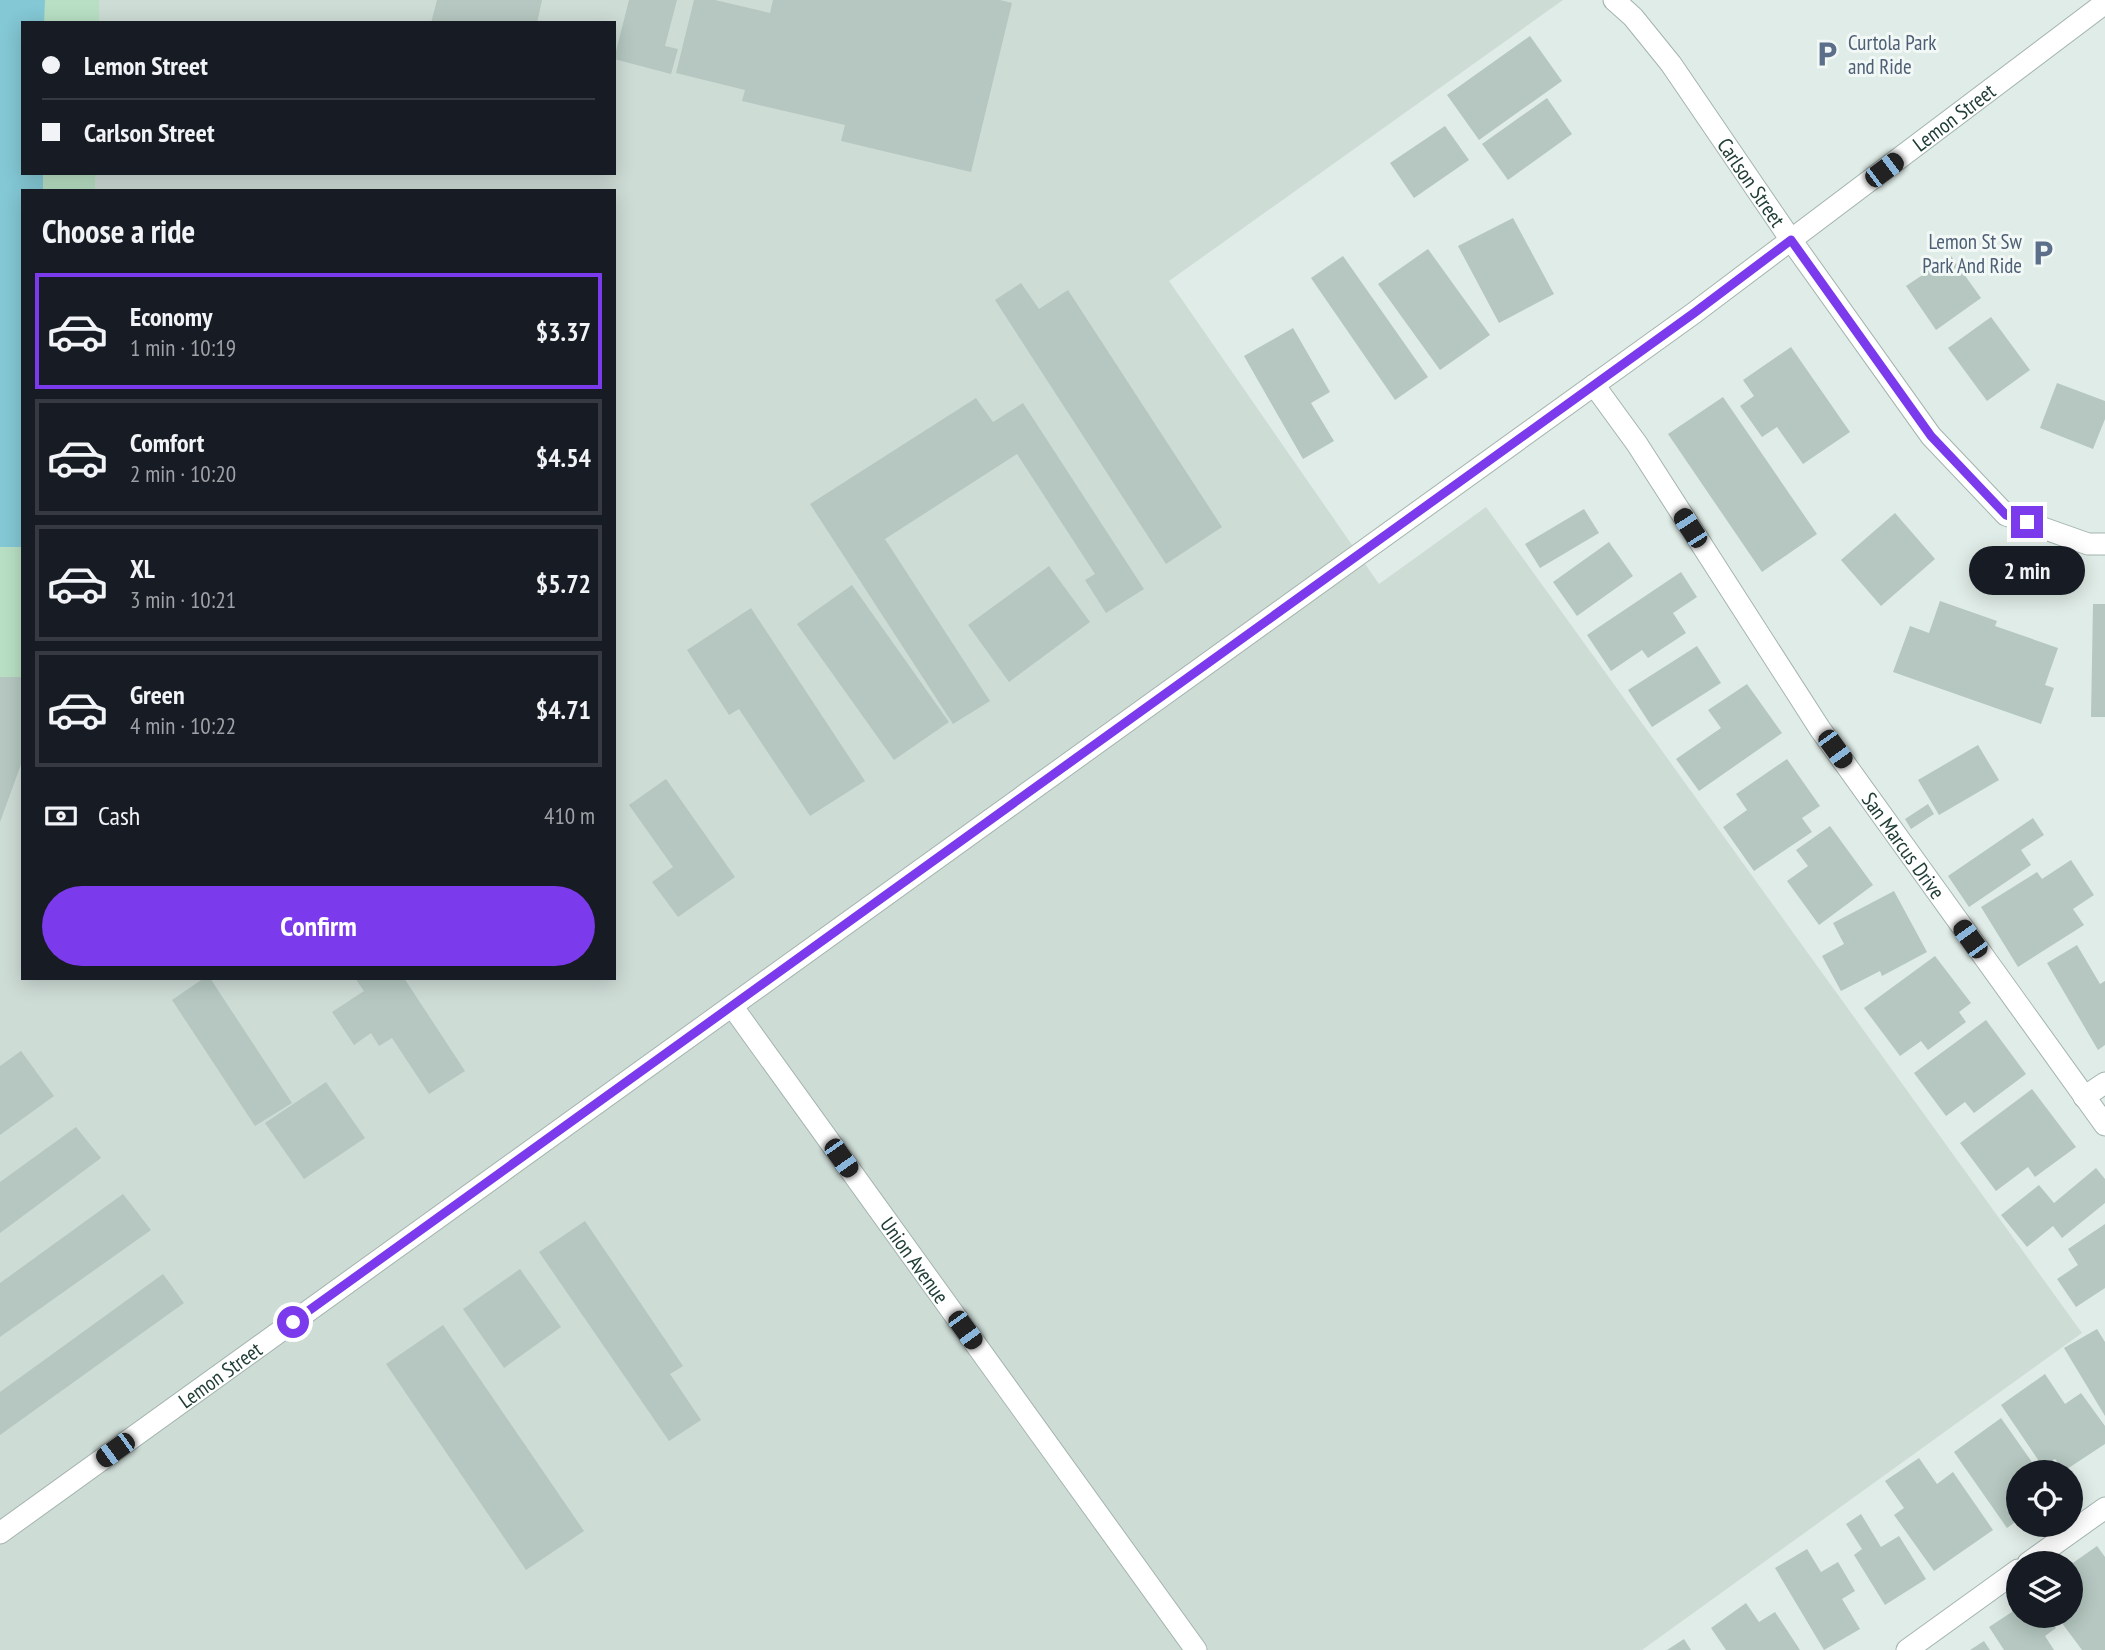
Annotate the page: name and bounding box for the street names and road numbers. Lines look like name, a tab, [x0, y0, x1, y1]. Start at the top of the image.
street label: Lemon Street	[1907, 77, 2001, 157]
street label: Carlson Street	[1712, 133, 1792, 232]
street label: San Marcus Drive	[1856, 787, 1951, 904]
street label: Union Avenue	[875, 1211, 955, 1308]
street label: Lemon Street	[173, 1335, 267, 1414]

